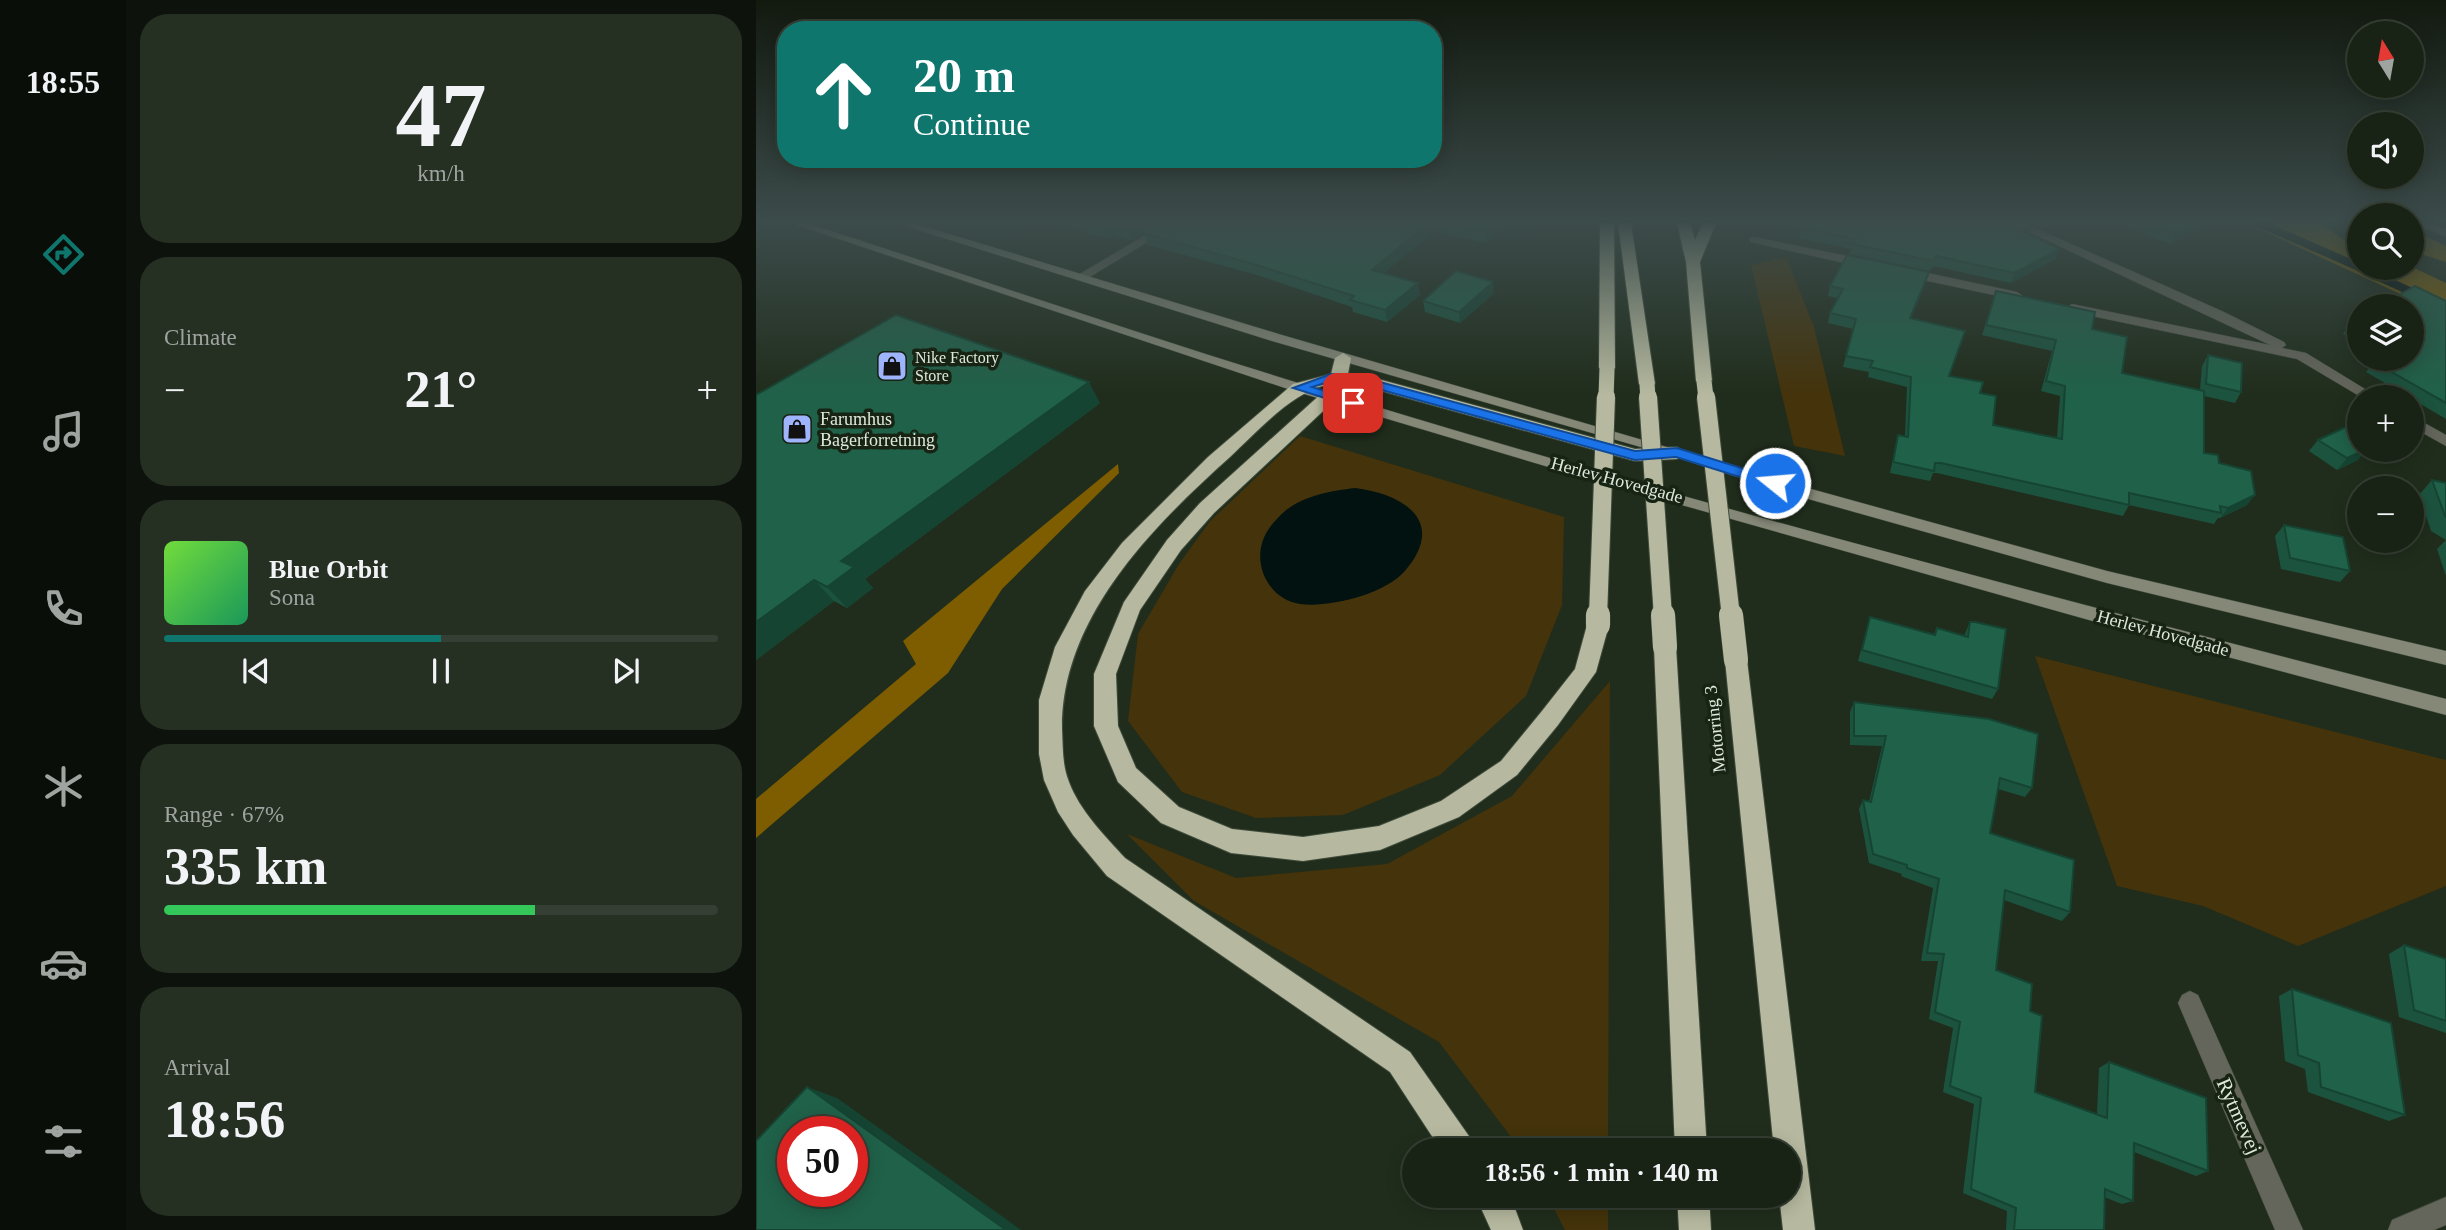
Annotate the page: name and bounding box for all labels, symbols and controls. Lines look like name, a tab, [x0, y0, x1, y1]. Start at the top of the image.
north arrow	[2347, 21, 2424, 98]
map controls	[2347, 21, 2424, 553]
text: 20 m	[913, 48, 1015, 103]
icon: ahead	[798, 49, 889, 140]
text: 18:55	[26, 64, 100, 100]
text: 47	[396, 65, 487, 166]
text: Continue	[913, 106, 1030, 142]
button: sound	[2347, 112, 2424, 189]
text: km/h	[417, 161, 465, 186]
button: search	[2347, 203, 2424, 280]
icon: directions	[39, 230, 88, 279]
button: layers	[2347, 294, 2424, 371]
text: Climate	[164, 325, 237, 350]
shop icon: Nike Factory Store	[875, 349, 909, 383]
place label: Nike Factory Store	[915, 349, 999, 384]
text: 21°	[405, 361, 477, 418]
text: −	[164, 369, 185, 411]
text: +	[697, 369, 718, 411]
pin	[1323, 373, 1383, 433]
icon: arrive	[1334, 384, 1372, 422]
button: +	[2347, 385, 2424, 462]
icon: music	[39, 407, 88, 456]
place label: Farumhus Bagerforretning	[820, 409, 935, 450]
shop icon: Farumhus Bagerforretning	[780, 412, 814, 446]
position arrow	[1738, 446, 1812, 520]
street label: Herlev Hovedgade	[1549, 453, 1685, 507]
button: −	[2347, 476, 2424, 553]
text: Blue Orbit	[269, 555, 388, 584]
icon: phone	[39, 584, 88, 633]
text: Sona	[269, 585, 315, 610]
street label: Herlev Hovedgade	[2095, 606, 2231, 660]
icon: previous	[237, 652, 275, 690]
icon: pause	[422, 652, 460, 690]
icon: next	[607, 652, 645, 690]
street label: Motorring 3	[1700, 684, 1730, 774]
icon: climate	[39, 762, 88, 811]
text: Range · 67%	[164, 802, 284, 827]
text: 335 km	[164, 838, 327, 895]
icon: car	[39, 939, 88, 988]
text: Arrival	[164, 1055, 230, 1080]
street label: Rytmevej	[2212, 1074, 2266, 1158]
text: 18:56	[164, 1091, 285, 1148]
speed limit sign: 50	[777, 1116, 868, 1207]
icon: filters	[39, 1117, 88, 1166]
text: 18:56 · 1 min · 140 m	[1485, 1158, 1719, 1187]

